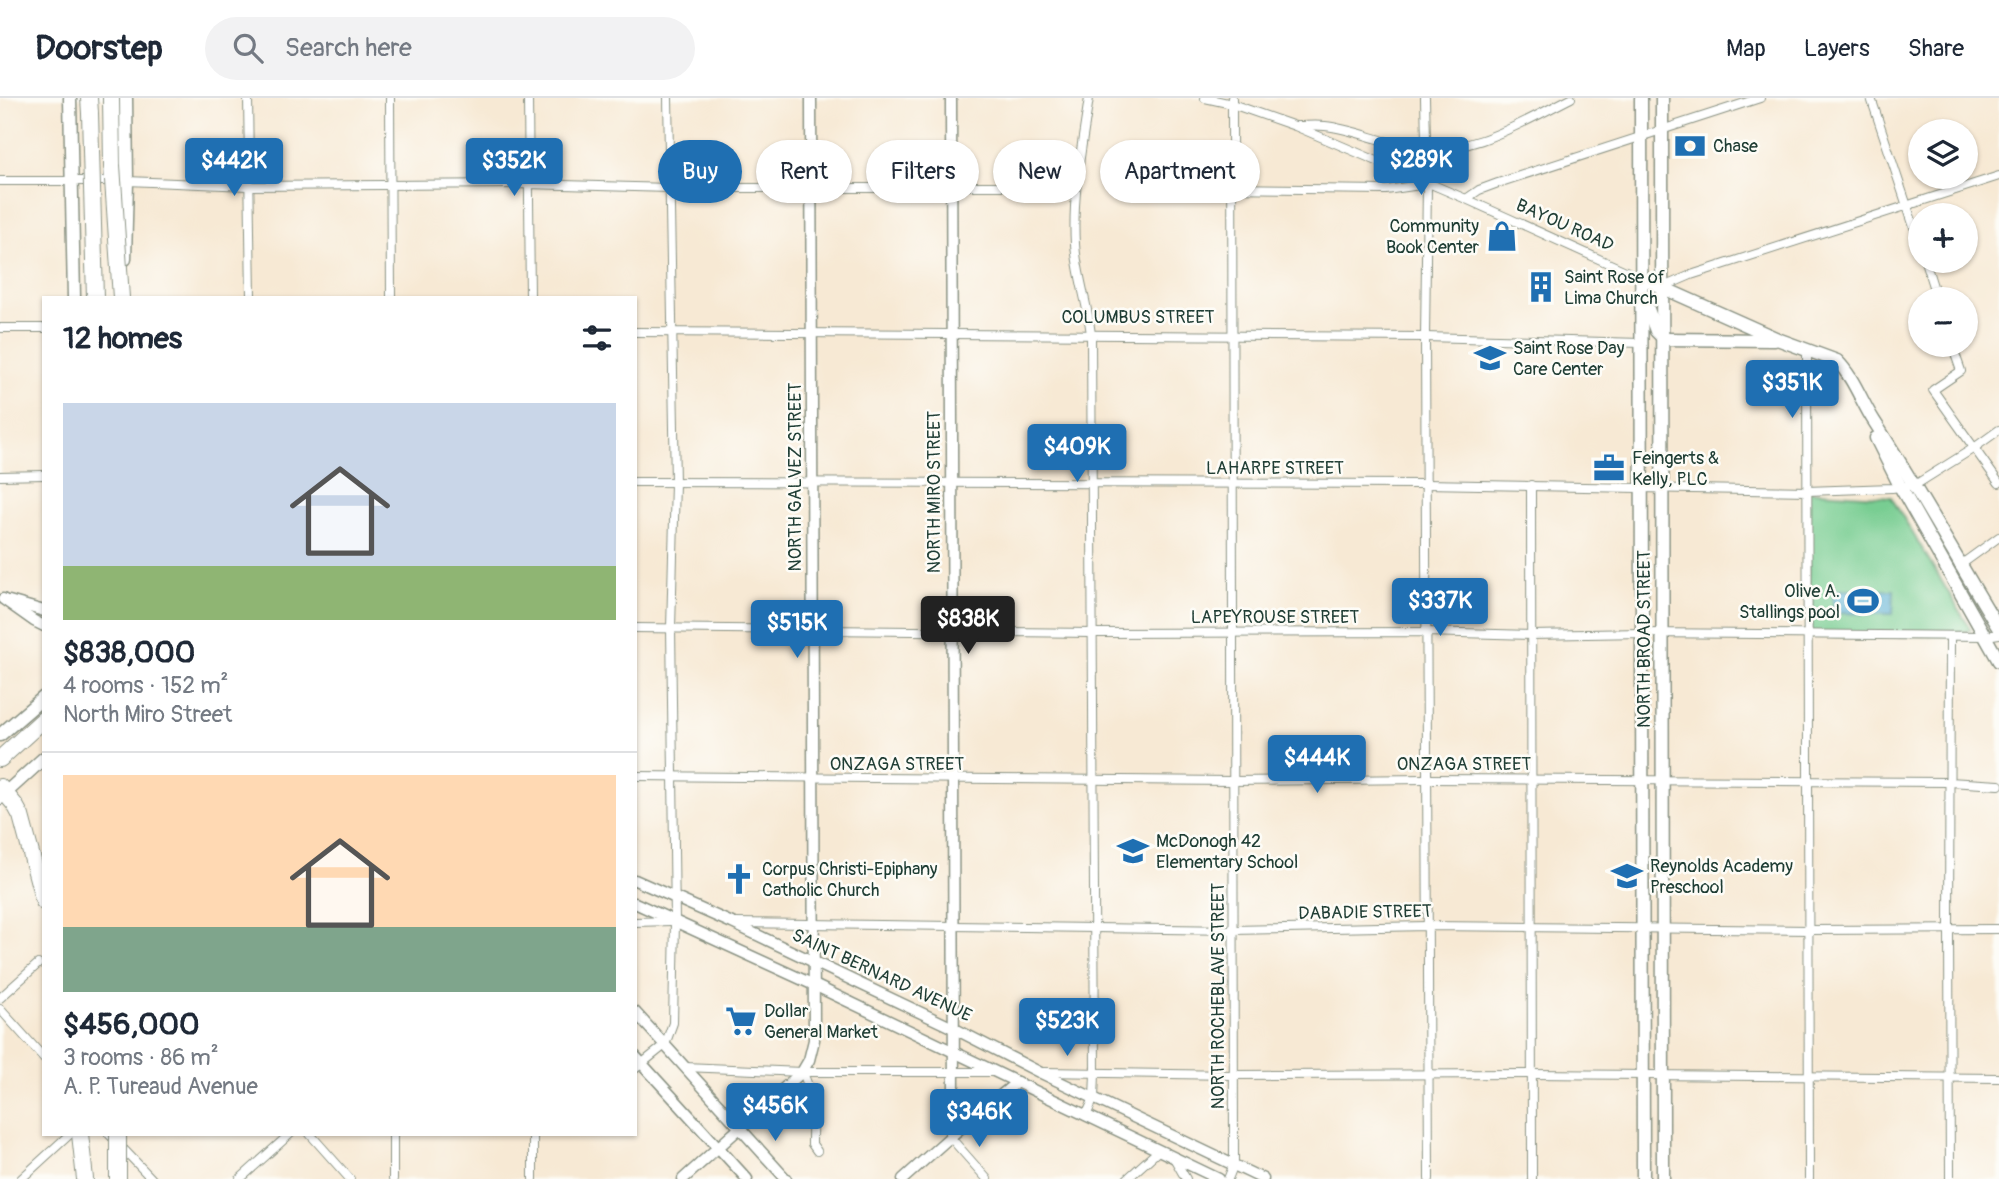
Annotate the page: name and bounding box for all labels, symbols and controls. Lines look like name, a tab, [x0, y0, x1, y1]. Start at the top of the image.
search box	[205, 17, 695, 80]
text: Doorstep	[35, 28, 163, 69]
icon: search	[229, 29, 267, 67]
text: Search here	[285, 32, 412, 64]
text: Map	[1726, 34, 1766, 63]
text: Layers	[1804, 34, 1870, 63]
text: Share	[1908, 34, 1964, 63]
map controls	[1908, 119, 1978, 357]
button: layers	[1908, 119, 1978, 189]
bank icon: Chase	[1673, 129, 1707, 163]
place label: Chase	[1713, 135, 1758, 158]
pin: $289K	[1372, 138, 1470, 197]
pin: $442K	[185, 139, 283, 198]
pin: $352K	[465, 139, 563, 198]
chip: Buy	[658, 140, 742, 203]
chip: Rent	[756, 140, 852, 203]
chip: Filters	[866, 140, 979, 203]
chip: New	[993, 140, 1086, 203]
chip: Apartment	[1100, 140, 1260, 203]
text: $289K	[1390, 145, 1452, 174]
text: $442K	[201, 146, 267, 175]
text: $352K	[482, 146, 546, 175]
street label: BAYOU ROAD	[1512, 194, 1617, 257]
button: +	[1908, 203, 1978, 273]
place label: Community Book Center	[1386, 215, 1480, 259]
shop icon: Community Book Center	[1485, 219, 1519, 253]
place label: Saint Rose of Lima Church	[1564, 266, 1666, 310]
building icon: Saint Rose of Lima Church	[1524, 270, 1558, 304]
button: −	[1908, 287, 1978, 357]
street label: COLUMBUS STREET	[1062, 306, 1214, 329]
icon: filters	[578, 319, 616, 357]
text: 12 homes	[63, 320, 182, 357]
place label: Saint Rose Day Care Center	[1513, 337, 1625, 381]
school or university icon: Saint Rose Day Care Center	[1473, 341, 1507, 375]
pin: $351K	[1743, 360, 1841, 420]
text: $351K	[1762, 368, 1822, 397]
street label: NORTH GALVEZ STREET	[784, 382, 807, 572]
street label: NORTH MIRO STREET	[923, 411, 946, 573]
pin: $409K	[1028, 424, 1126, 484]
text: $409K	[1043, 432, 1111, 461]
place label: Feingerts & Kelly, PLC	[1632, 447, 1719, 491]
icon: home	[277, 448, 403, 574]
office icon: Feingerts & Kelly, PLC	[1592, 451, 1626, 485]
street label: LAHARPE STREET	[1206, 457, 1344, 480]
street label: NORTH BROAD STREET	[1633, 550, 1656, 728]
pin: $337K	[1391, 578, 1489, 638]
place label: Olive A. Stallings pool	[1739, 580, 1840, 624]
sports icon: Olive A. Stallings pool	[1846, 584, 1880, 618]
text: $337K	[1408, 586, 1472, 615]
pin: $838K	[919, 596, 1017, 656]
pin: $515K	[748, 601, 846, 660]
text: $838K	[937, 604, 999, 633]
street label: LAPEYROUSE STREET	[1191, 606, 1359, 629]
text: $515K	[767, 608, 827, 637]
text: $838,000	[63, 634, 195, 671]
text: 4 rooms · 152 m²	[63, 671, 229, 700]
text: North Miro Street	[63, 700, 232, 729]
pin: $444K	[1268, 736, 1366, 795]
text: $444K	[1284, 743, 1350, 772]
street label: ONZAGA STREET	[830, 753, 964, 776]
street label: ONZAGA STREET	[1397, 753, 1531, 776]
icon: home	[277, 820, 403, 946]
place label: McDonogh 42 Elementary School	[1156, 830, 1298, 874]
school or university icon: McDonogh 42 Elementary School	[1116, 834, 1150, 868]
place label: Reynolds Academy Preschool	[1650, 855, 1793, 899]
place label: Corpus Christi-Epiphany Catholic Church	[762, 858, 938, 902]
school or university icon: Reynolds Academy Preschool	[1610, 859, 1644, 893]
church icon: Corpus Christi-Epiphany Catholic Church	[722, 862, 756, 896]
street label: NORTH ROCHEBLAVE STREET	[1207, 883, 1230, 1109]
street label: DABADIE STREET	[1298, 900, 1432, 925]
street label: SAINT BERNARD AVENUE	[788, 924, 975, 1027]
pin: $523K	[1018, 998, 1116, 1058]
place label: Dollar General Market	[764, 1000, 879, 1044]
supermarket icon: Dollar General Market	[724, 1004, 758, 1038]
text: $456,000	[63, 1006, 199, 1043]
text: $523K	[1035, 1006, 1099, 1035]
text: 3 rooms · 86 m²	[63, 1043, 219, 1072]
text: A. P. Tureaud Avenue	[63, 1072, 258, 1101]
pin: $456K	[726, 1084, 824, 1143]
pin: $346K	[930, 1090, 1028, 1149]
text: $456K	[742, 1091, 808, 1120]
text: $346K	[946, 1097, 1012, 1126]

